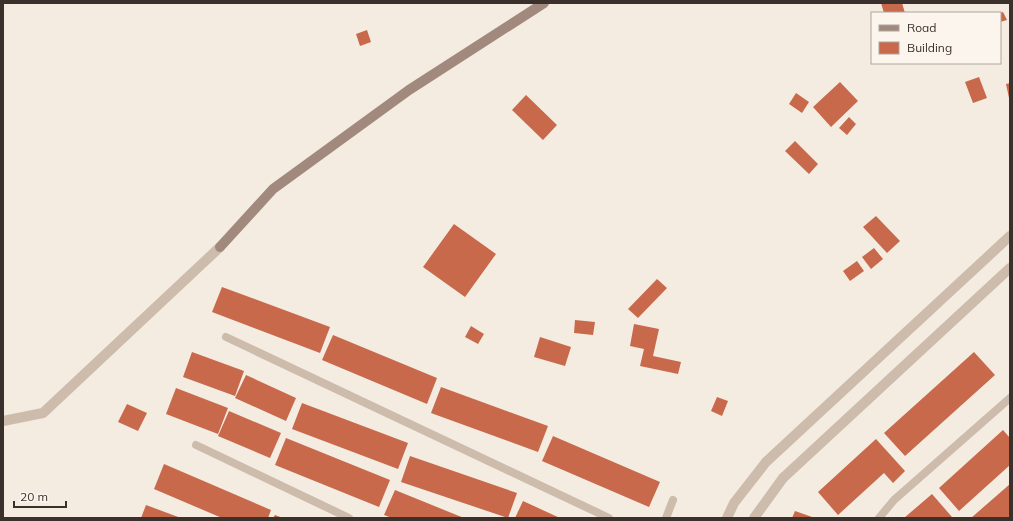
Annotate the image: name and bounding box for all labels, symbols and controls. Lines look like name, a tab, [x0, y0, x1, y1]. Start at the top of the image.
legend	[871, 12, 1001, 64]
text: Road	[907, 20, 936, 35]
text: Building	[907, 40, 952, 55]
scale bar	[14, 483, 66, 509]
text: 20 m	[20, 489, 48, 504]

